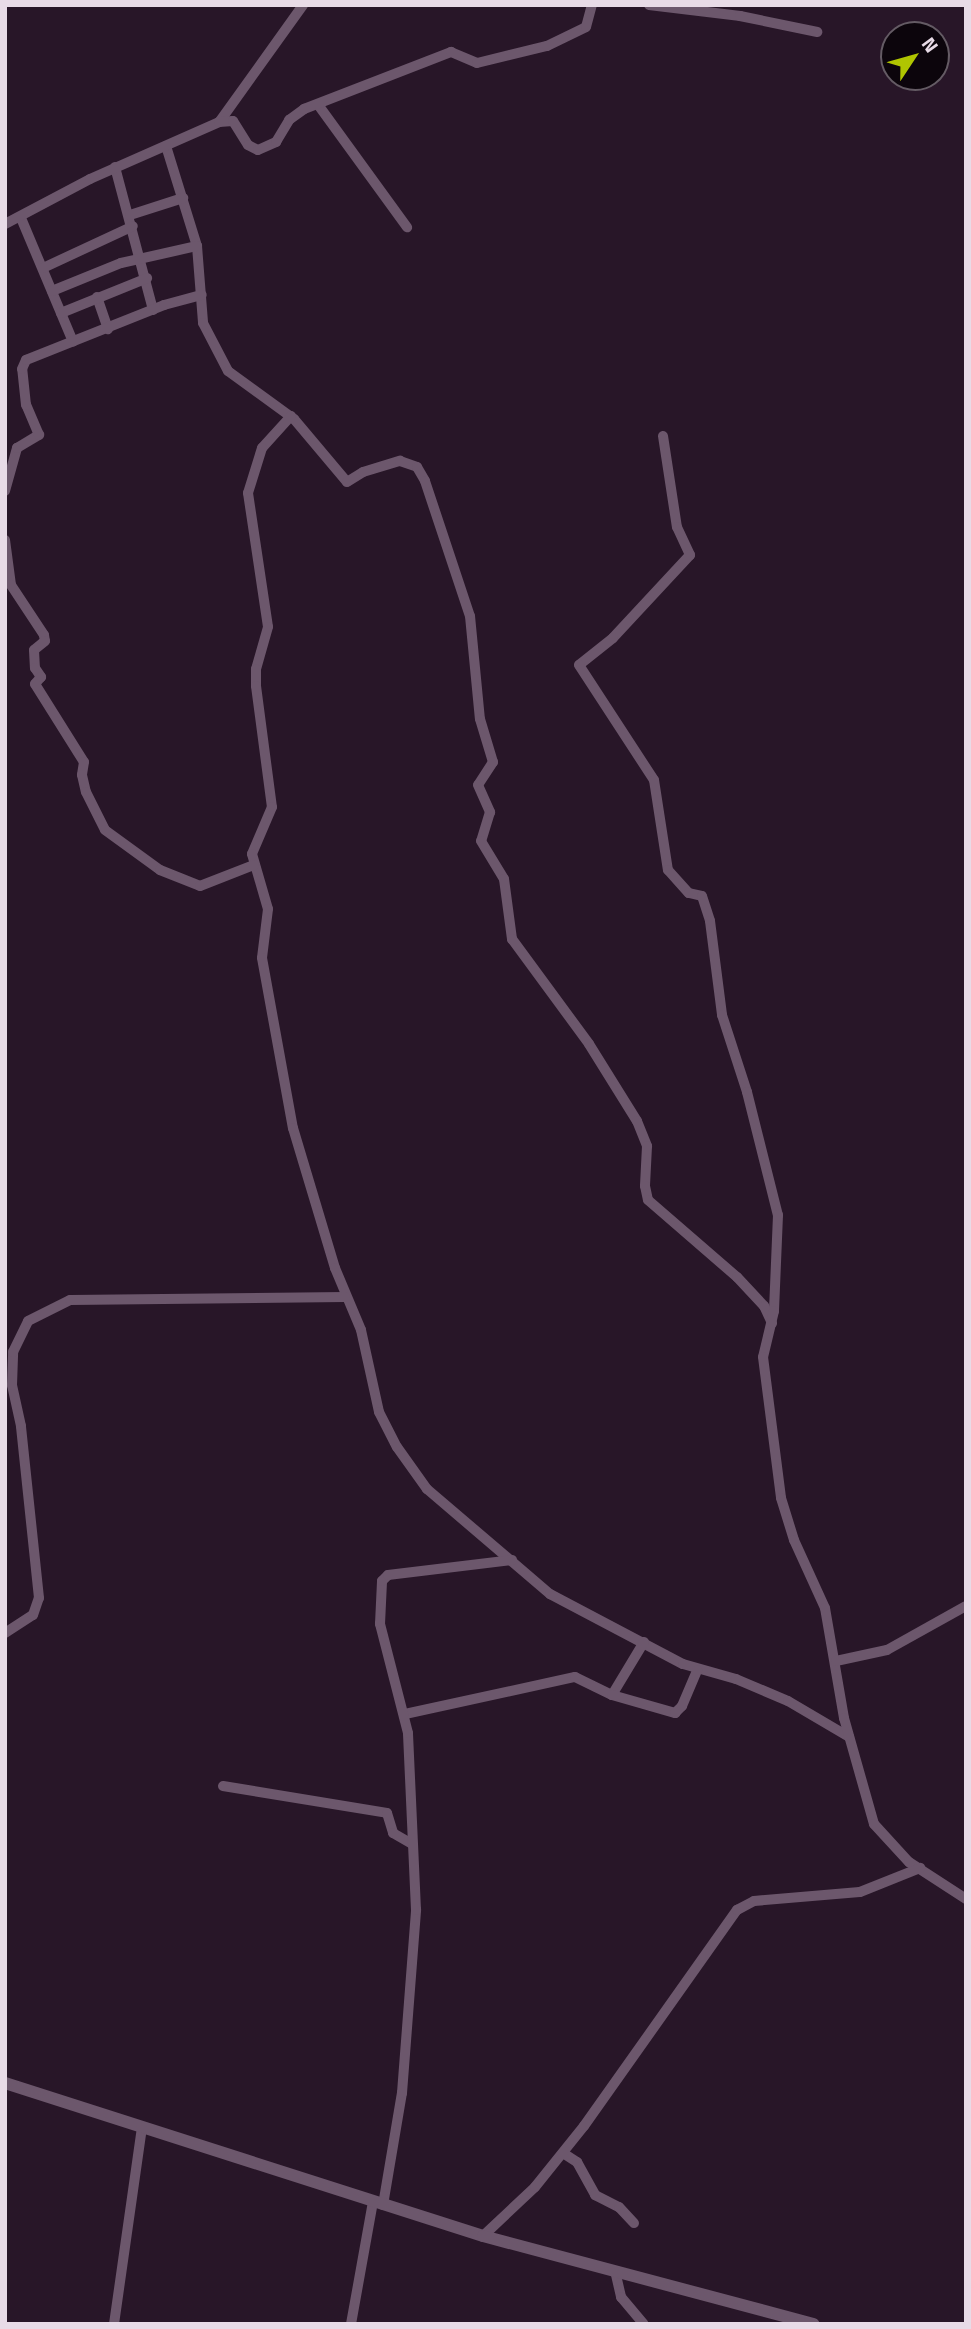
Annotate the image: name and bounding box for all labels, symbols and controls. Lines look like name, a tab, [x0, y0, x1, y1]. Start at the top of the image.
north arrow	[880, 21, 950, 91]
text: N	[915, 31, 946, 58]

